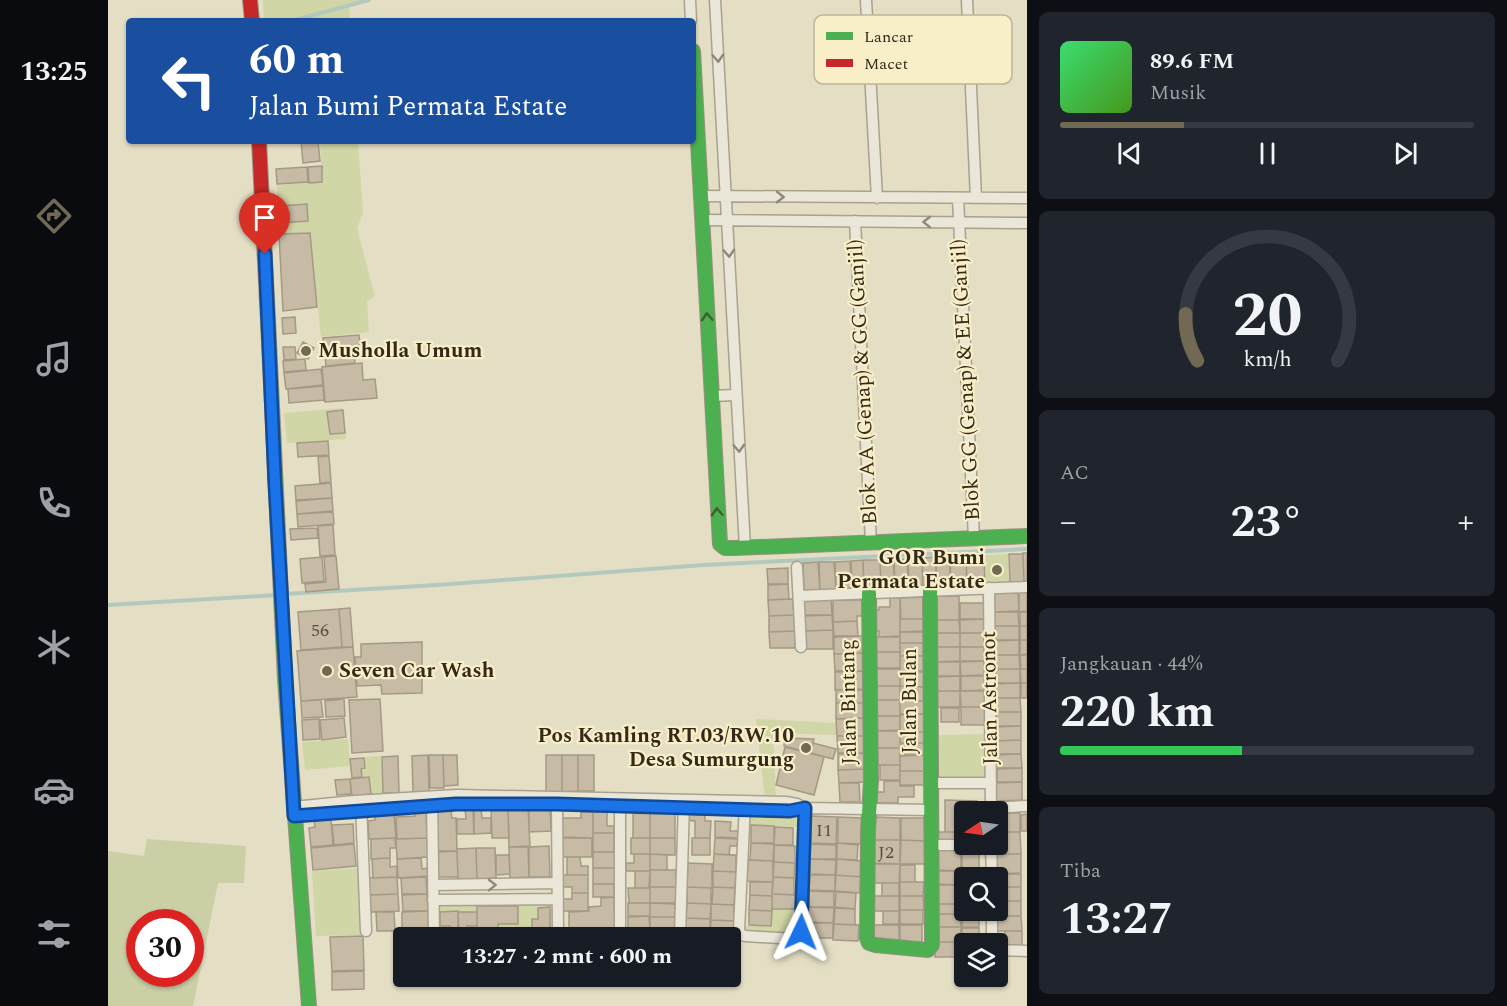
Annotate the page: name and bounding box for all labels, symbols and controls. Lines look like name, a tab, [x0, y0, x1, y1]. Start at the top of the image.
legend	[814, 15, 1012, 84]
text: Lancar	[864, 25, 913, 49]
text: 60 m	[249, 29, 344, 92]
icon: left	[150, 42, 228, 120]
text: 89.6 FM	[1150, 45, 1234, 78]
text: 13:25	[20, 51, 88, 93]
text: Macet	[864, 52, 909, 76]
one-way arrow	[712, 54, 725, 63]
text: Musik	[1150, 78, 1206, 108]
text: Jalan Bumi Permata Estate	[249, 86, 567, 128]
icon: previous	[1113, 137, 1146, 170]
icon: pause	[1251, 137, 1284, 170]
icon: next	[1389, 137, 1422, 170]
one-way arrow	[776, 191, 785, 203]
pin	[239, 192, 290, 254]
icon: directions	[33, 195, 75, 237]
icon: arrive	[248, 201, 281, 234]
one-way arrow	[922, 216, 931, 228]
street label: Blok AA (Genap) & GG (Ganjil)	[840, 238, 886, 526]
street label: Blok GG (Genap) & EE (Ganjil)	[943, 238, 989, 522]
one-way arrow	[722, 249, 735, 258]
text: 20	[1232, 269, 1302, 364]
one-way arrow	[700, 313, 713, 322]
place label: Musholla Umum	[318, 335, 482, 367]
icon: music	[33, 338, 75, 380]
marker: Musholla Umum	[299, 344, 313, 358]
text: km/h	[1243, 344, 1291, 377]
one-way arrow	[733, 443, 746, 452]
text: AC	[1060, 458, 1089, 488]
icon: phone	[33, 482, 75, 524]
text: 23°	[1231, 488, 1304, 557]
text: −	[1060, 497, 1077, 547]
text: +	[1458, 497, 1474, 547]
one-way arrow	[711, 508, 724, 517]
place label: GOR Bumi Permata Estate	[837, 542, 985, 598]
marker: GOR Bumi Permata Estate	[990, 563, 1004, 577]
house number: 56	[311, 617, 329, 644]
icon: climate	[33, 626, 75, 668]
street label: Jalan Astronot	[973, 631, 1007, 765]
street label: Jalan Bintang	[832, 639, 866, 765]
street label: Jalan Bulan	[894, 648, 926, 754]
text: Jangkauan · 44%	[1060, 649, 1203, 679]
place label: Seven Car Wash	[339, 655, 495, 687]
marker: Seven Car Wash	[320, 664, 334, 678]
text: 220 km	[1060, 678, 1215, 747]
place label: Pos Kamling RT.03/RW.10 Desa Sumurgung	[538, 720, 794, 776]
marker: Pos Kamling RT.03/RW.10 Desa Sumurgung	[799, 741, 813, 755]
icon: car	[33, 769, 75, 811]
north arrow	[954, 801, 1008, 855]
map controls	[954, 801, 1008, 987]
house number: I1	[816, 817, 832, 844]
house number: J2	[878, 839, 894, 866]
text: Tiba	[1060, 856, 1101, 886]
button: search	[954, 867, 1008, 921]
one-way arrow	[487, 878, 496, 891]
text: 13:27	[1060, 885, 1173, 954]
position arrow	[769, 900, 833, 964]
speed limit sign: 30	[126, 909, 204, 987]
icon: filters	[33, 913, 75, 955]
button: layers	[954, 933, 1008, 987]
text: 13:27 · 2 mnt · 600 m	[462, 940, 672, 973]

